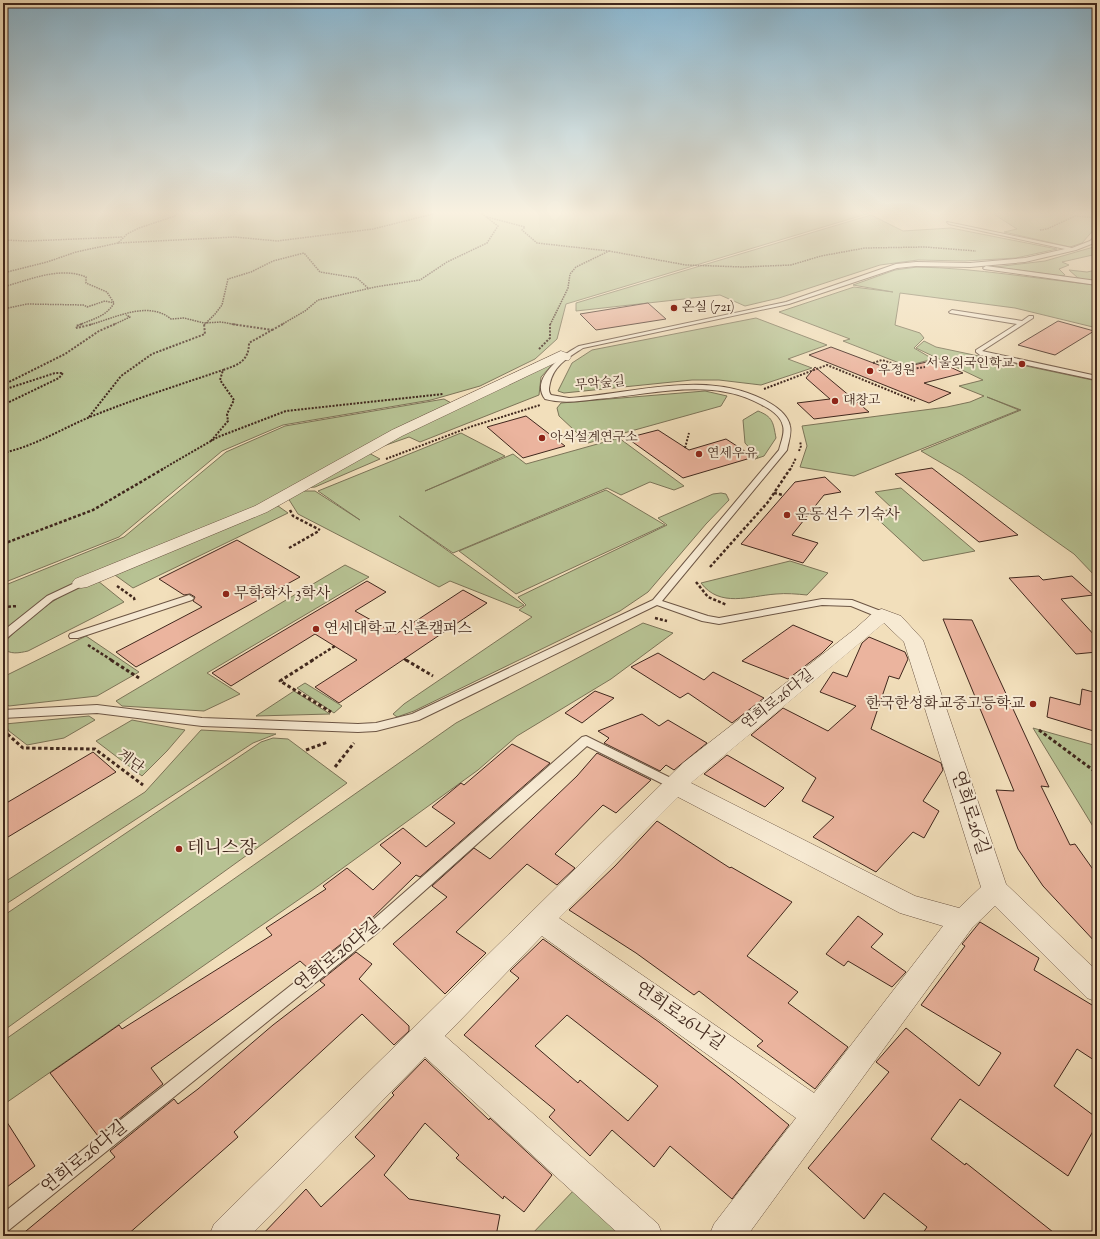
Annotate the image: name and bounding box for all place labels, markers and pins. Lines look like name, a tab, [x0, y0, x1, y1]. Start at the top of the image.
place label: 온실 (721)	[682, 299, 735, 317]
marker: 온실 (721)	[669, 303, 679, 313]
place label: 서울외국인학교	[926, 355, 1014, 373]
marker: 서울외국인학교	[1017, 359, 1027, 369]
place label: 우정원	[878, 362, 916, 380]
marker: 우정원	[865, 366, 875, 376]
place label: 대창고	[843, 392, 881, 410]
marker: 대창고	[830, 396, 840, 406]
place label: 아식설계연구소	[550, 429, 638, 447]
marker: 아식설계연구소	[537, 433, 547, 443]
place label: 연세우유	[707, 445, 758, 463]
marker: 연세우유	[694, 449, 704, 459]
place label: 운동선수 기숙사	[795, 505, 900, 526]
marker: 운동선수 기숙사	[782, 510, 792, 520]
place label: 무학학사 3학사	[234, 584, 331, 605]
marker: 무학학사 3학사	[221, 589, 231, 599]
place label: 연세대학교 신촌캠퍼스	[324, 619, 473, 640]
marker: 연세대학교 신촌캠퍼스	[311, 624, 321, 634]
place label: 한국한성화교중고등학교	[866, 694, 1025, 715]
marker: 한국한성화교중고등학교	[1028, 699, 1038, 709]
place label: 테니스장	[187, 836, 257, 862]
marker: 테니스장	[174, 844, 184, 854]

